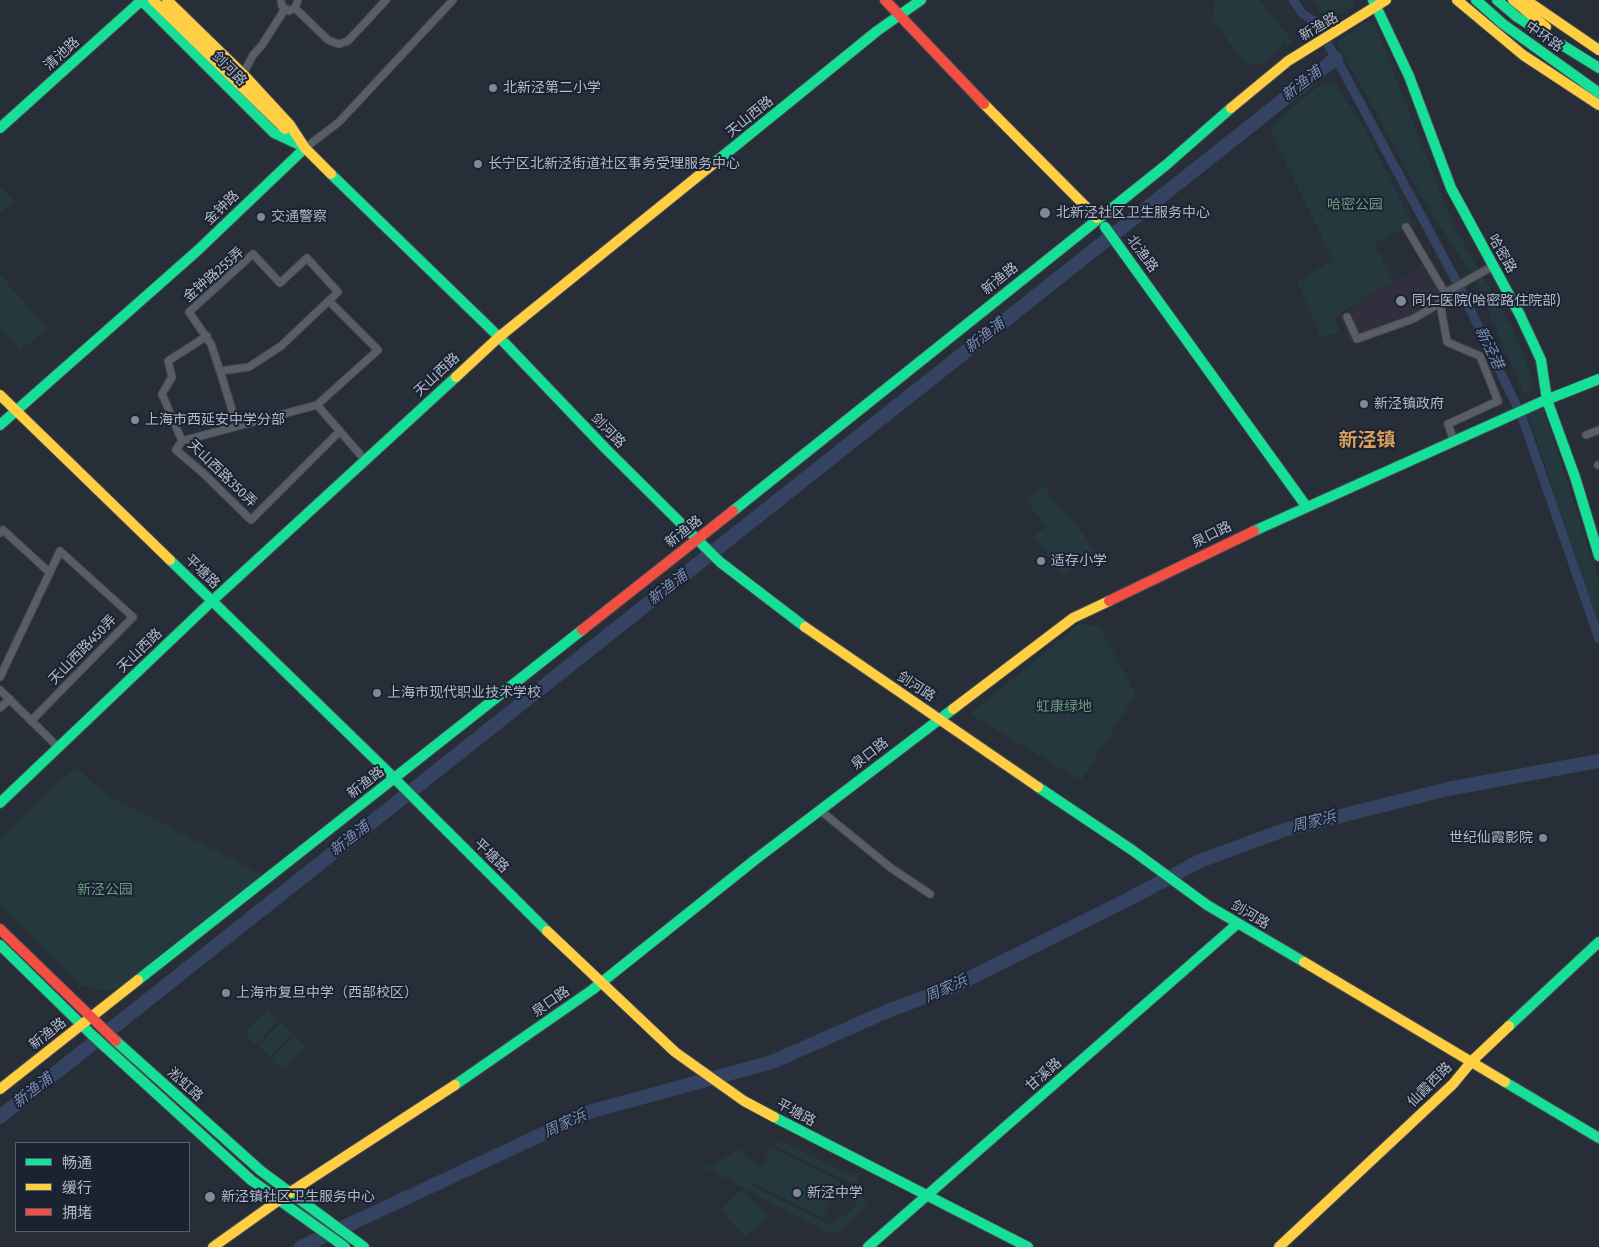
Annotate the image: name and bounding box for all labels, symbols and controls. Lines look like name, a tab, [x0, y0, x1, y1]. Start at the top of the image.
street label: 新渔路	[1297, 9, 1341, 45]
street label: 中环路	[1522, 18, 1566, 56]
street label: 清池路	[41, 34, 83, 74]
street label: 剑河路	[208, 48, 250, 90]
water label: 新渔浦	[1279, 63, 1325, 105]
place label: 北新泾第二小学	[503, 80, 601, 96]
marker: 北新泾第二小学	[487, 82, 499, 94]
street label: 天山西路	[723, 93, 777, 141]
place label: 长宁区北新泾街道社区事务受理服务中心	[488, 156, 740, 172]
marker: 长宁区北新泾街道社区事务受理服务中心	[472, 158, 484, 170]
street label: 金钟路	[201, 187, 243, 229]
park label: 哈密公园	[1327, 197, 1383, 213]
place label: 北新泾社区卫生服务中心	[1056, 205, 1210, 221]
marker: 北新泾社区卫生服务中心	[1038, 206, 1052, 220]
place label: 交通警察	[271, 209, 327, 225]
marker: 交通警察	[255, 211, 267, 223]
street label: 北渔路	[1123, 232, 1161, 276]
street label: 哈密路	[1484, 232, 1520, 276]
street label: 金钟路255弄	[180, 244, 248, 306]
street label: 新渔路	[978, 259, 1022, 299]
place label: 同仁医院(哈密路住院部)	[1412, 293, 1560, 309]
marker: 同仁医院(哈密路住院部)	[1394, 294, 1408, 308]
water label: 新渔浦	[962, 315, 1008, 357]
water label: 新泾港	[1471, 324, 1507, 372]
street label: 天山西路	[411, 350, 463, 400]
place label: 新泾镇政府	[1374, 396, 1444, 412]
marker: 新泾镇政府	[1358, 398, 1370, 410]
street label: 剑河路	[587, 410, 629, 452]
place label: 上海市西延安中学分部	[145, 412, 285, 428]
marker: 上海市西延安中学分部	[129, 414, 141, 426]
district label: 新泾镇	[1339, 430, 1395, 452]
street label: 天山西路350弄	[184, 437, 260, 511]
street label: 新渔路	[662, 512, 706, 552]
street label: 泉口路	[1189, 518, 1235, 552]
street label: 平塘路	[181, 551, 223, 593]
place label: 适存小学	[1051, 553, 1107, 569]
marker: 适存小学	[1035, 555, 1047, 567]
water label: 新渔浦	[645, 567, 691, 609]
street label: 天山西路450弄	[46, 612, 120, 688]
street label: 天山西路	[114, 626, 166, 676]
street label: 剑河路	[894, 669, 938, 705]
place label: 上海市现代职业技术学校	[387, 685, 541, 701]
marker: 上海市现代职业技术学校	[371, 687, 383, 699]
park label: 虹康绿地	[1036, 699, 1092, 715]
street label: 泉口路	[848, 734, 892, 774]
street label: 新渔路	[344, 763, 388, 803]
water label: 周家浜	[1290, 808, 1338, 836]
water label: 新渔浦	[327, 818, 373, 860]
place label: 世纪仙霞影院	[1449, 830, 1533, 846]
marker: 世纪仙霞影院	[1537, 832, 1549, 844]
street label: 平塘路	[470, 835, 512, 877]
park label: 新泾公园	[77, 882, 133, 898]
street label: 剑河路	[1228, 897, 1272, 933]
water label: 周家浜	[922, 972, 970, 1006]
street label: 泉口路	[529, 983, 573, 1021]
place label: 上海市复旦中学（西部校区）	[236, 985, 418, 1001]
marker: 上海市复旦中学（西部校区）	[220, 987, 232, 999]
street label: 新渔路	[26, 1014, 70, 1054]
street label: 甘溪路	[1023, 1055, 1065, 1095]
street label: 仙霞西路	[1404, 1059, 1456, 1111]
street label: 淞虹路	[164, 1065, 206, 1105]
water label: 新渔浦	[10, 1070, 56, 1112]
street label: 平塘路	[774, 1096, 818, 1130]
water label: 周家浜	[541, 1106, 589, 1142]
legend	[15, 1142, 190, 1232]
text: 畅通	[62, 1154, 92, 1172]
text: 缓行	[62, 1179, 92, 1197]
place label: 新泾中学	[807, 1185, 863, 1201]
marker: 新泾中学	[791, 1187, 803, 1199]
place label: 新泾镇社区卫生服务中心	[221, 1189, 375, 1205]
marker: 新泾镇社区卫生服务中心	[203, 1190, 217, 1204]
text: 拥堵	[62, 1204, 92, 1222]

